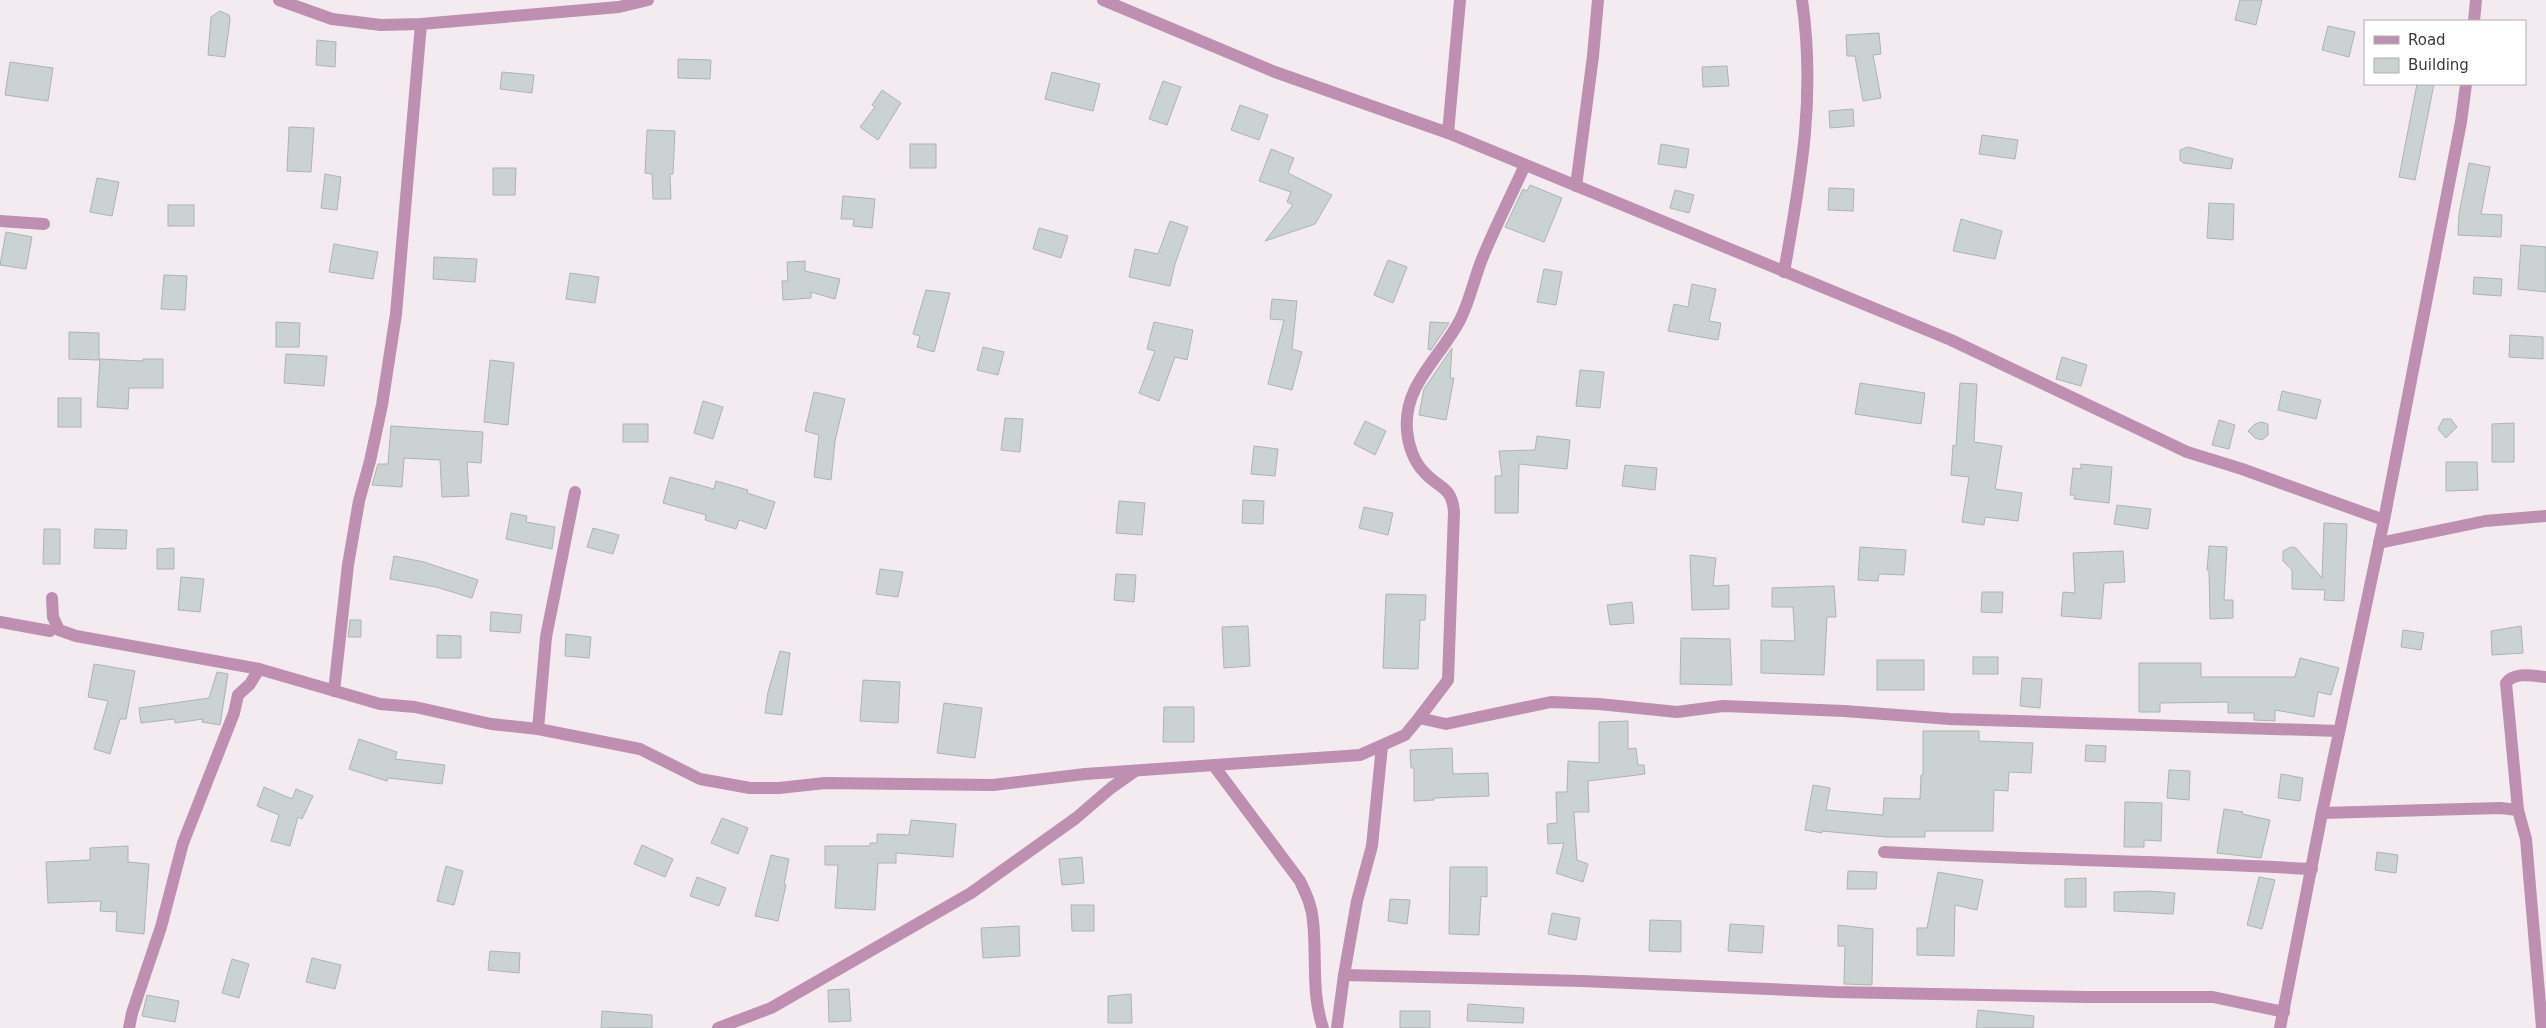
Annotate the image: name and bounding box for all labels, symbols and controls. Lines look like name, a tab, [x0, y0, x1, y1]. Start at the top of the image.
legend	[2364, 20, 2526, 85]
text: Road	[2408, 31, 2446, 49]
text: Building	[2408, 56, 2469, 74]

